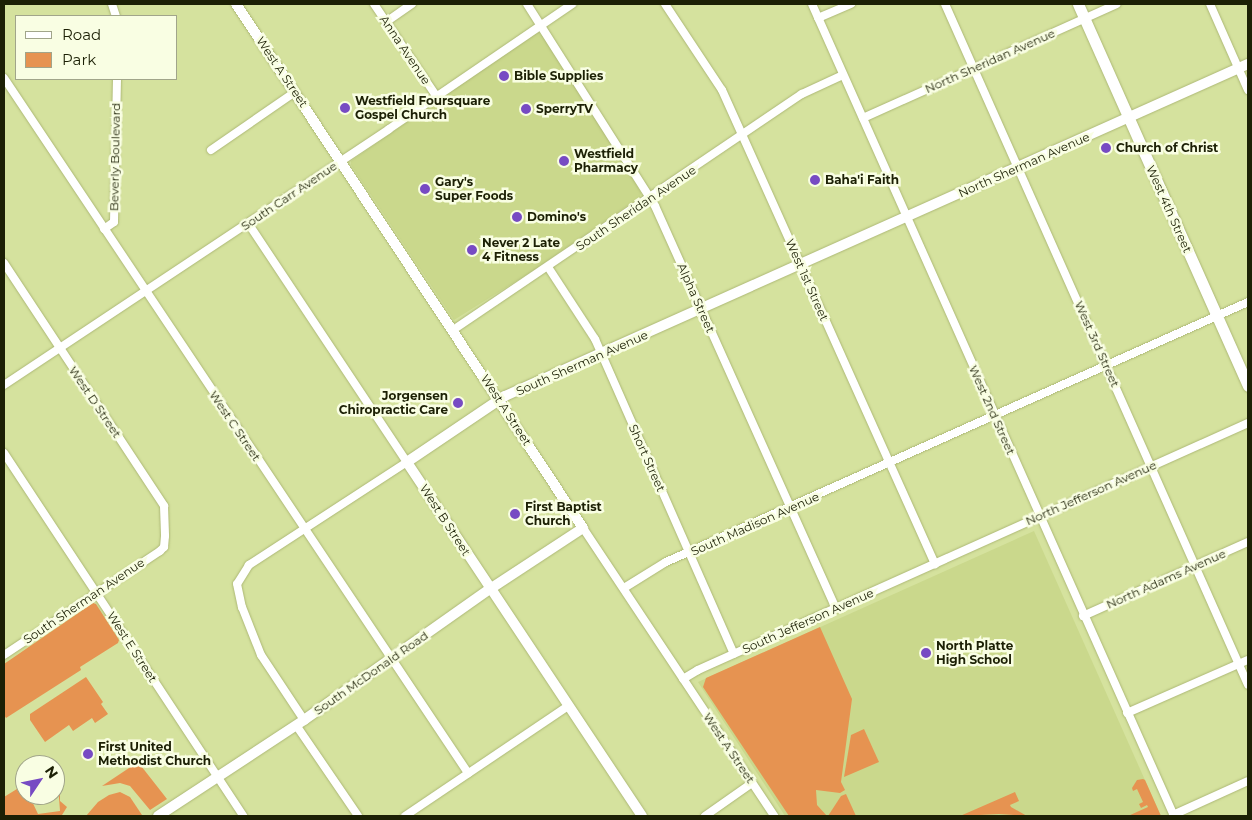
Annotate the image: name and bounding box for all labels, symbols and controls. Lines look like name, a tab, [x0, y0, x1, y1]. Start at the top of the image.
street label: Anna Avenue	[377, 13, 433, 87]
legend	[15, 15, 178, 80]
text: Road	[62, 25, 101, 44]
street label: North Sheridan Avenue	[923, 26, 1057, 96]
street label: West A Street	[253, 34, 311, 110]
text: Park	[62, 50, 96, 69]
place label: Bible Supplies	[514, 69, 603, 83]
marker: Bible Supplies	[498, 70, 510, 82]
place label: Westfield Foursquare Gospel Church	[355, 94, 490, 122]
marker: Westfield Foursquare Gospel Church	[339, 102, 351, 114]
place label: SperryTV	[536, 102, 593, 116]
street label: Beverly Boulevard	[107, 103, 123, 211]
marker: SperryTV	[520, 103, 532, 115]
street label: North Sherman Avenue	[956, 130, 1092, 200]
place label: Church of Christ	[1116, 141, 1218, 155]
marker: Church of Christ	[1100, 142, 1112, 154]
place label: Westfield Pharmacy	[574, 147, 638, 175]
marker: Westfield Pharmacy	[558, 155, 570, 167]
street label: South Carr Avenue	[238, 159, 340, 233]
street label: South Sheridan Avenue	[573, 162, 699, 254]
street label: West 4th Street	[1143, 163, 1195, 255]
place label: Baha'i Faith	[825, 173, 899, 187]
marker: Baha'i Faith	[809, 174, 821, 186]
place label: Gary's Super Foods	[435, 175, 513, 203]
marker: Gary's Super Foods	[419, 183, 431, 195]
place label: Domino's	[527, 210, 586, 224]
marker: Domino's	[511, 211, 523, 223]
place label: Never 2 Late 4 Fitness	[482, 236, 560, 264]
street label: West 1st Street	[782, 237, 832, 323]
marker: Never 2 Late 4 Fitness	[466, 244, 478, 256]
street label: Alpha Street	[674, 261, 718, 335]
street label: West 3rd Street	[1072, 299, 1122, 389]
street label: South Sherman Avenue	[514, 327, 650, 399]
street label: West 2nd Street	[966, 363, 1018, 457]
street label: West D Street	[66, 364, 124, 440]
street label: West A Street	[478, 372, 534, 448]
street label: West C Street	[206, 388, 264, 464]
place label: Jorgensen Chiropractic Care	[339, 389, 448, 417]
marker: Jorgensen Chiropractic Care	[452, 397, 464, 409]
street label: Short Street	[626, 422, 668, 494]
street label: North Jefferson Avenue	[1023, 458, 1159, 528]
street label: West B Street	[417, 482, 473, 558]
street label: South Madison Avenue	[689, 489, 821, 559]
place label: First Baptist Church	[525, 500, 602, 528]
marker: First Baptist Church	[509, 508, 521, 520]
street label: North Adams Avenue	[1104, 546, 1228, 612]
street label: South Sherman Avenue	[21, 555, 147, 647]
street label: South Jefferson Avenue	[740, 585, 876, 657]
street label: West E Street	[104, 609, 160, 685]
street label: South McDonald Road	[311, 628, 431, 718]
place label: North Platte High School	[936, 639, 1013, 667]
marker: North Platte High School	[920, 647, 932, 659]
street label: West A Street	[700, 710, 758, 786]
place label: First United Methodist Church	[98, 740, 211, 768]
marker: First United Methodist Church	[82, 748, 94, 760]
north arrow	[15, 755, 65, 805]
text: N	[41, 762, 62, 782]

